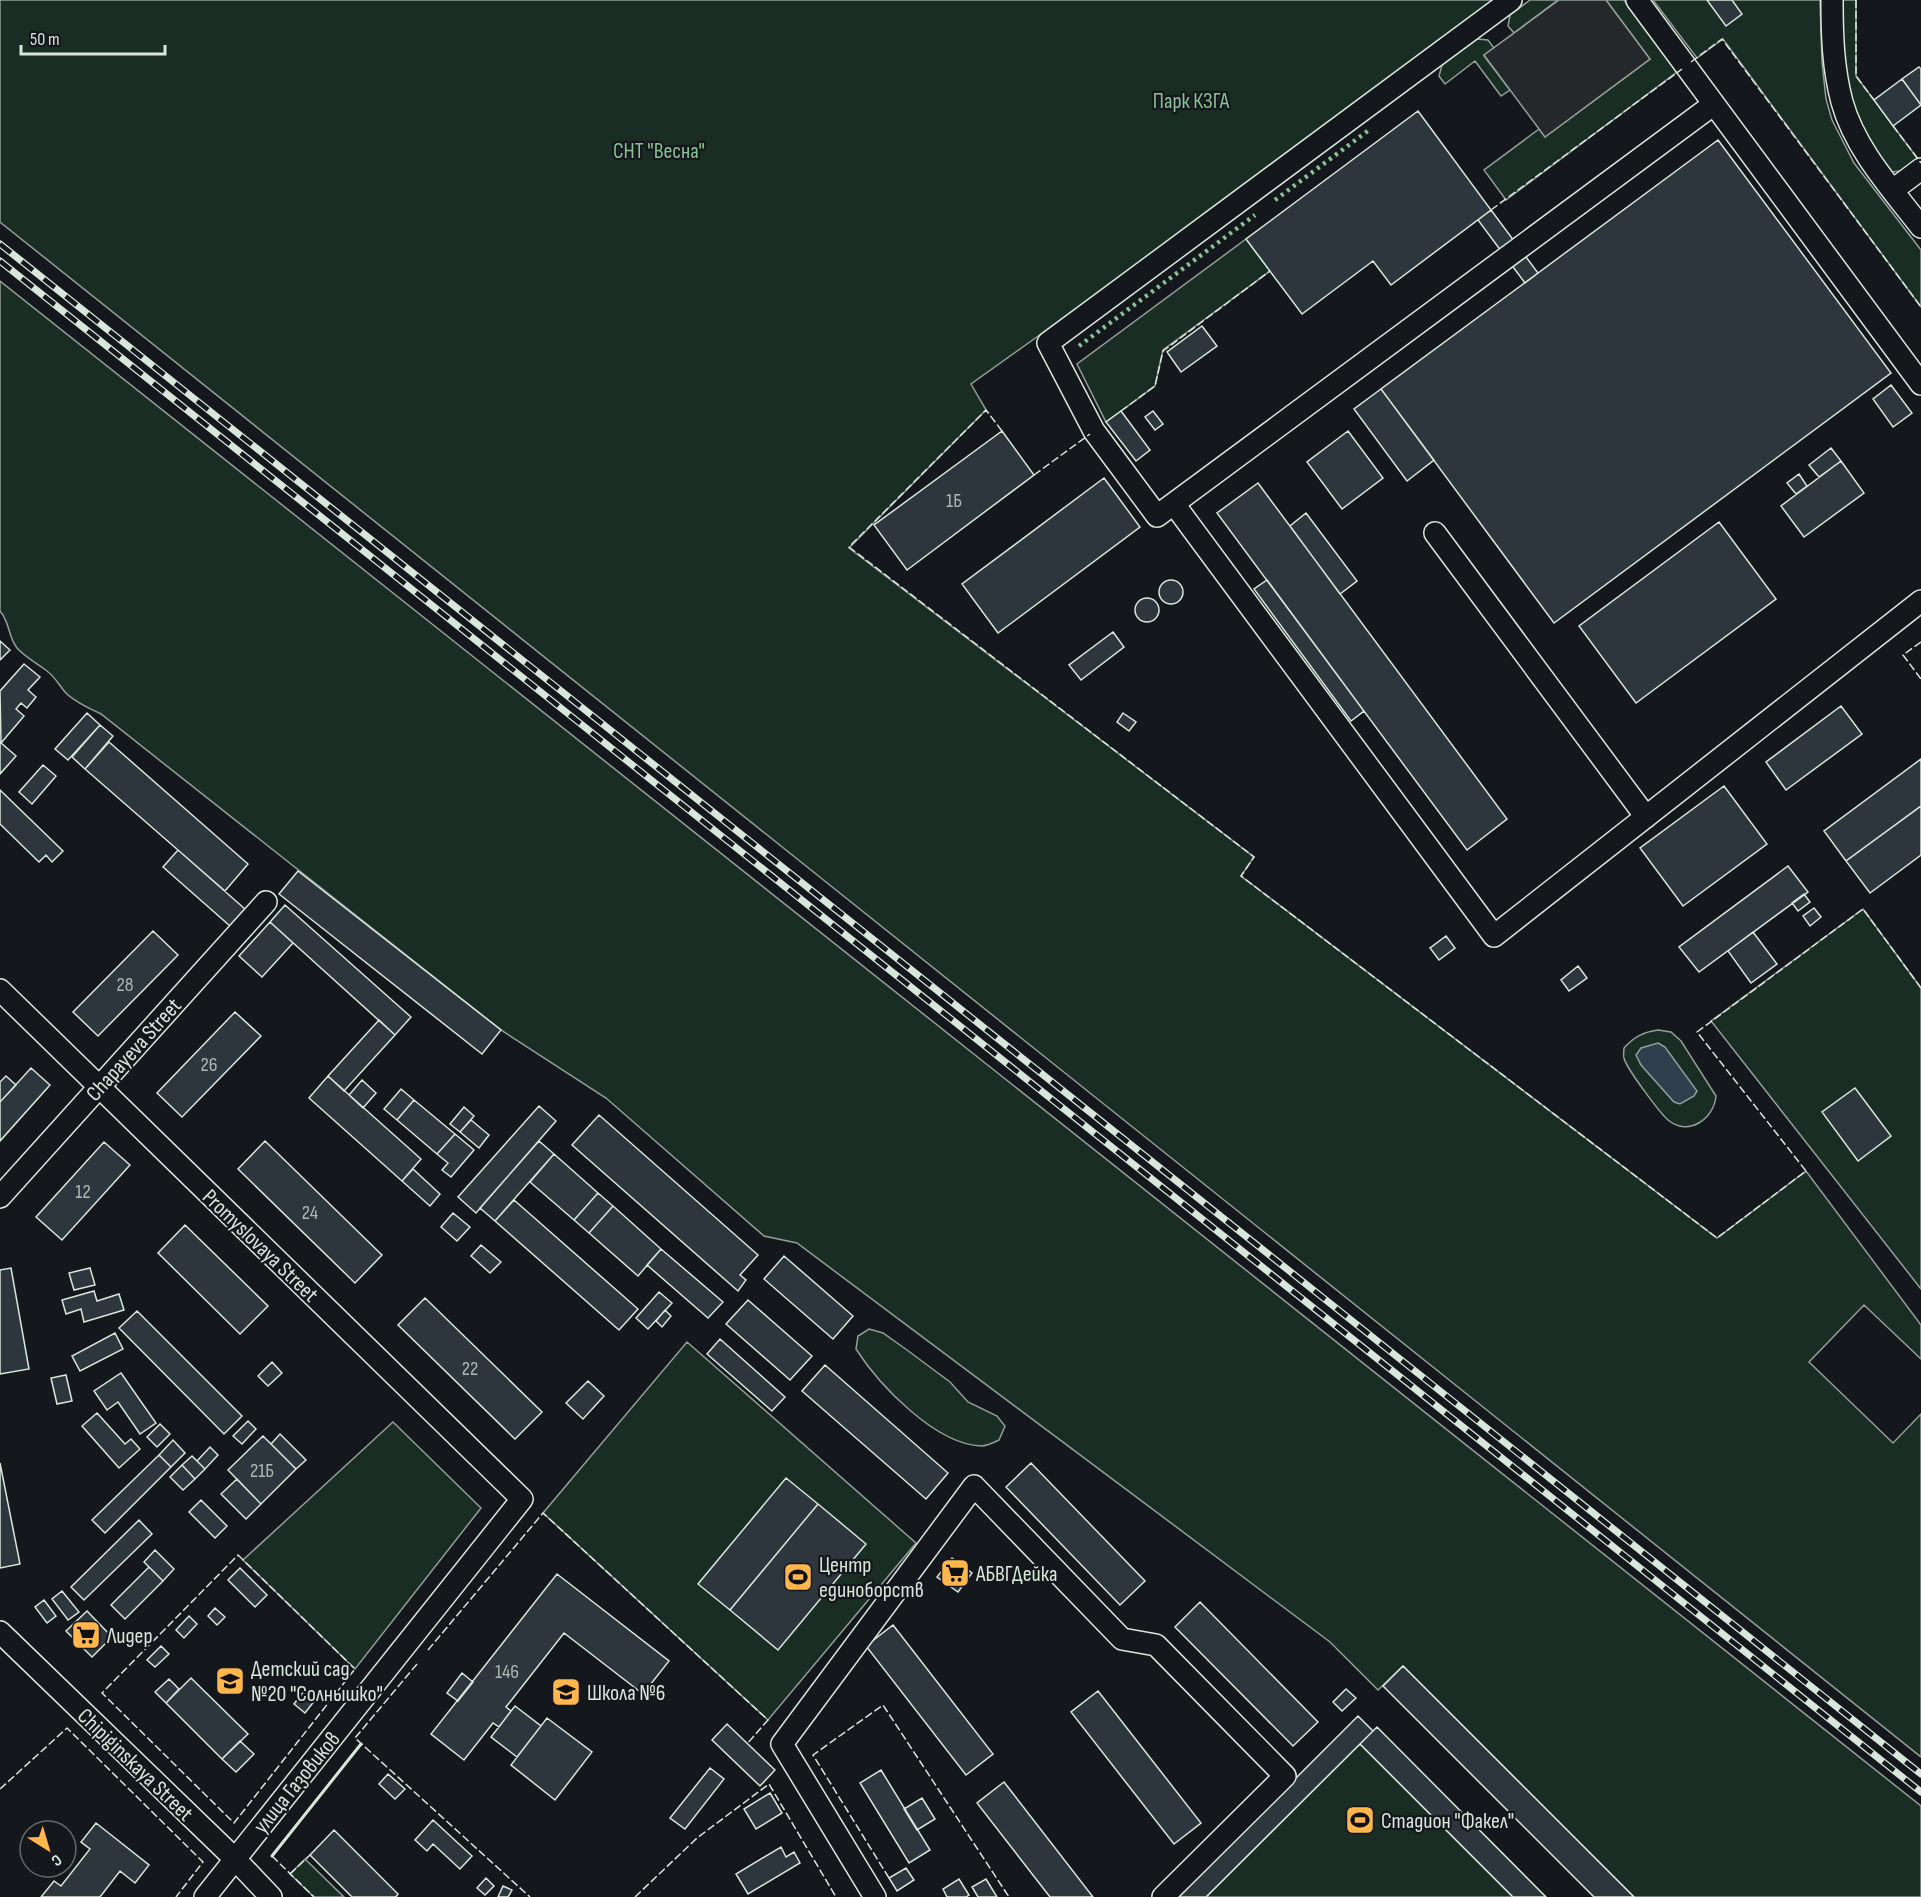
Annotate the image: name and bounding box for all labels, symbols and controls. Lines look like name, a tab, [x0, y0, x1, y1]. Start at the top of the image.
scale bar	[21, 18, 165, 56]
text: 50 m	[30, 29, 60, 50]
park label: Парк КЗГА	[1153, 88, 1230, 115]
park label: СНТ "Весна"	[613, 138, 705, 165]
house number: 1Б	[946, 489, 962, 513]
house number: 28	[117, 973, 134, 997]
street label: Chapayeva Street	[81, 993, 188, 1107]
house number: 26	[201, 1053, 218, 1077]
house number: 12	[75, 1180, 91, 1204]
street label: Promyslovaya Street	[196, 1184, 324, 1308]
house number: 24	[302, 1201, 318, 1225]
house number: 22	[462, 1357, 478, 1381]
house number: 21Б	[250, 1459, 274, 1483]
place label: Центр единоборств	[819, 1552, 924, 1604]
supermarket icon: АБВГДейка	[939, 1557, 971, 1589]
sports icon: Центр единоборств	[782, 1561, 814, 1593]
place label: АБВГДейка	[975, 1561, 1057, 1588]
supermarket icon: Лидер	[70, 1619, 102, 1651]
place label: Лидер	[106, 1623, 153, 1650]
place label: Детский сад №20 "Солнышко"	[251, 1656, 383, 1708]
house number: 146	[495, 1660, 519, 1684]
school or university icon: Детский сад №20 "Солнышко"	[214, 1665, 246, 1697]
school or university icon: Школа №6	[550, 1676, 582, 1708]
place label: Школа №6	[587, 1680, 665, 1707]
street label: Chipiginskaya Street	[71, 1703, 199, 1827]
street label: улица Газовиков	[248, 1727, 346, 1839]
sports icon: Стадион "Факел"	[1344, 1804, 1376, 1836]
place label: Стадион "Факел"	[1381, 1808, 1514, 1835]
north arrow	[18, 1819, 78, 1879]
text: С	[47, 1850, 65, 1870]

